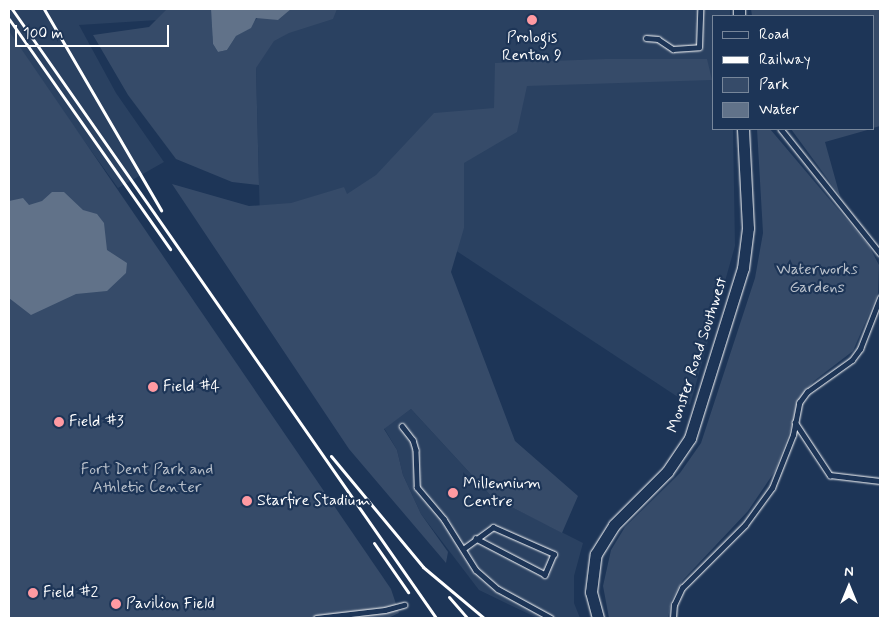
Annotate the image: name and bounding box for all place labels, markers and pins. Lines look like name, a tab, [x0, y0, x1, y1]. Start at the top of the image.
marker: Prologis Renton 9	[526, 14, 538, 26]
place label: Prologis Renton 9	[502, 28, 562, 66]
place label: Field #4	[163, 377, 220, 397]
marker: Field #4	[147, 381, 159, 393]
place label: Field #3	[69, 412, 124, 432]
marker: Field #3	[53, 416, 65, 428]
place label: Millennium Centre	[463, 474, 541, 512]
marker: Millennium Centre	[447, 487, 459, 499]
place label: Starfire Stadium	[257, 491, 370, 511]
marker: Starfire Stadium	[241, 495, 253, 507]
place label: Field #2	[43, 583, 98, 603]
marker: Field #2	[27, 587, 39, 599]
place label: Pavilion Field	[126, 594, 215, 614]
marker: Pavilion Field	[110, 598, 122, 610]

